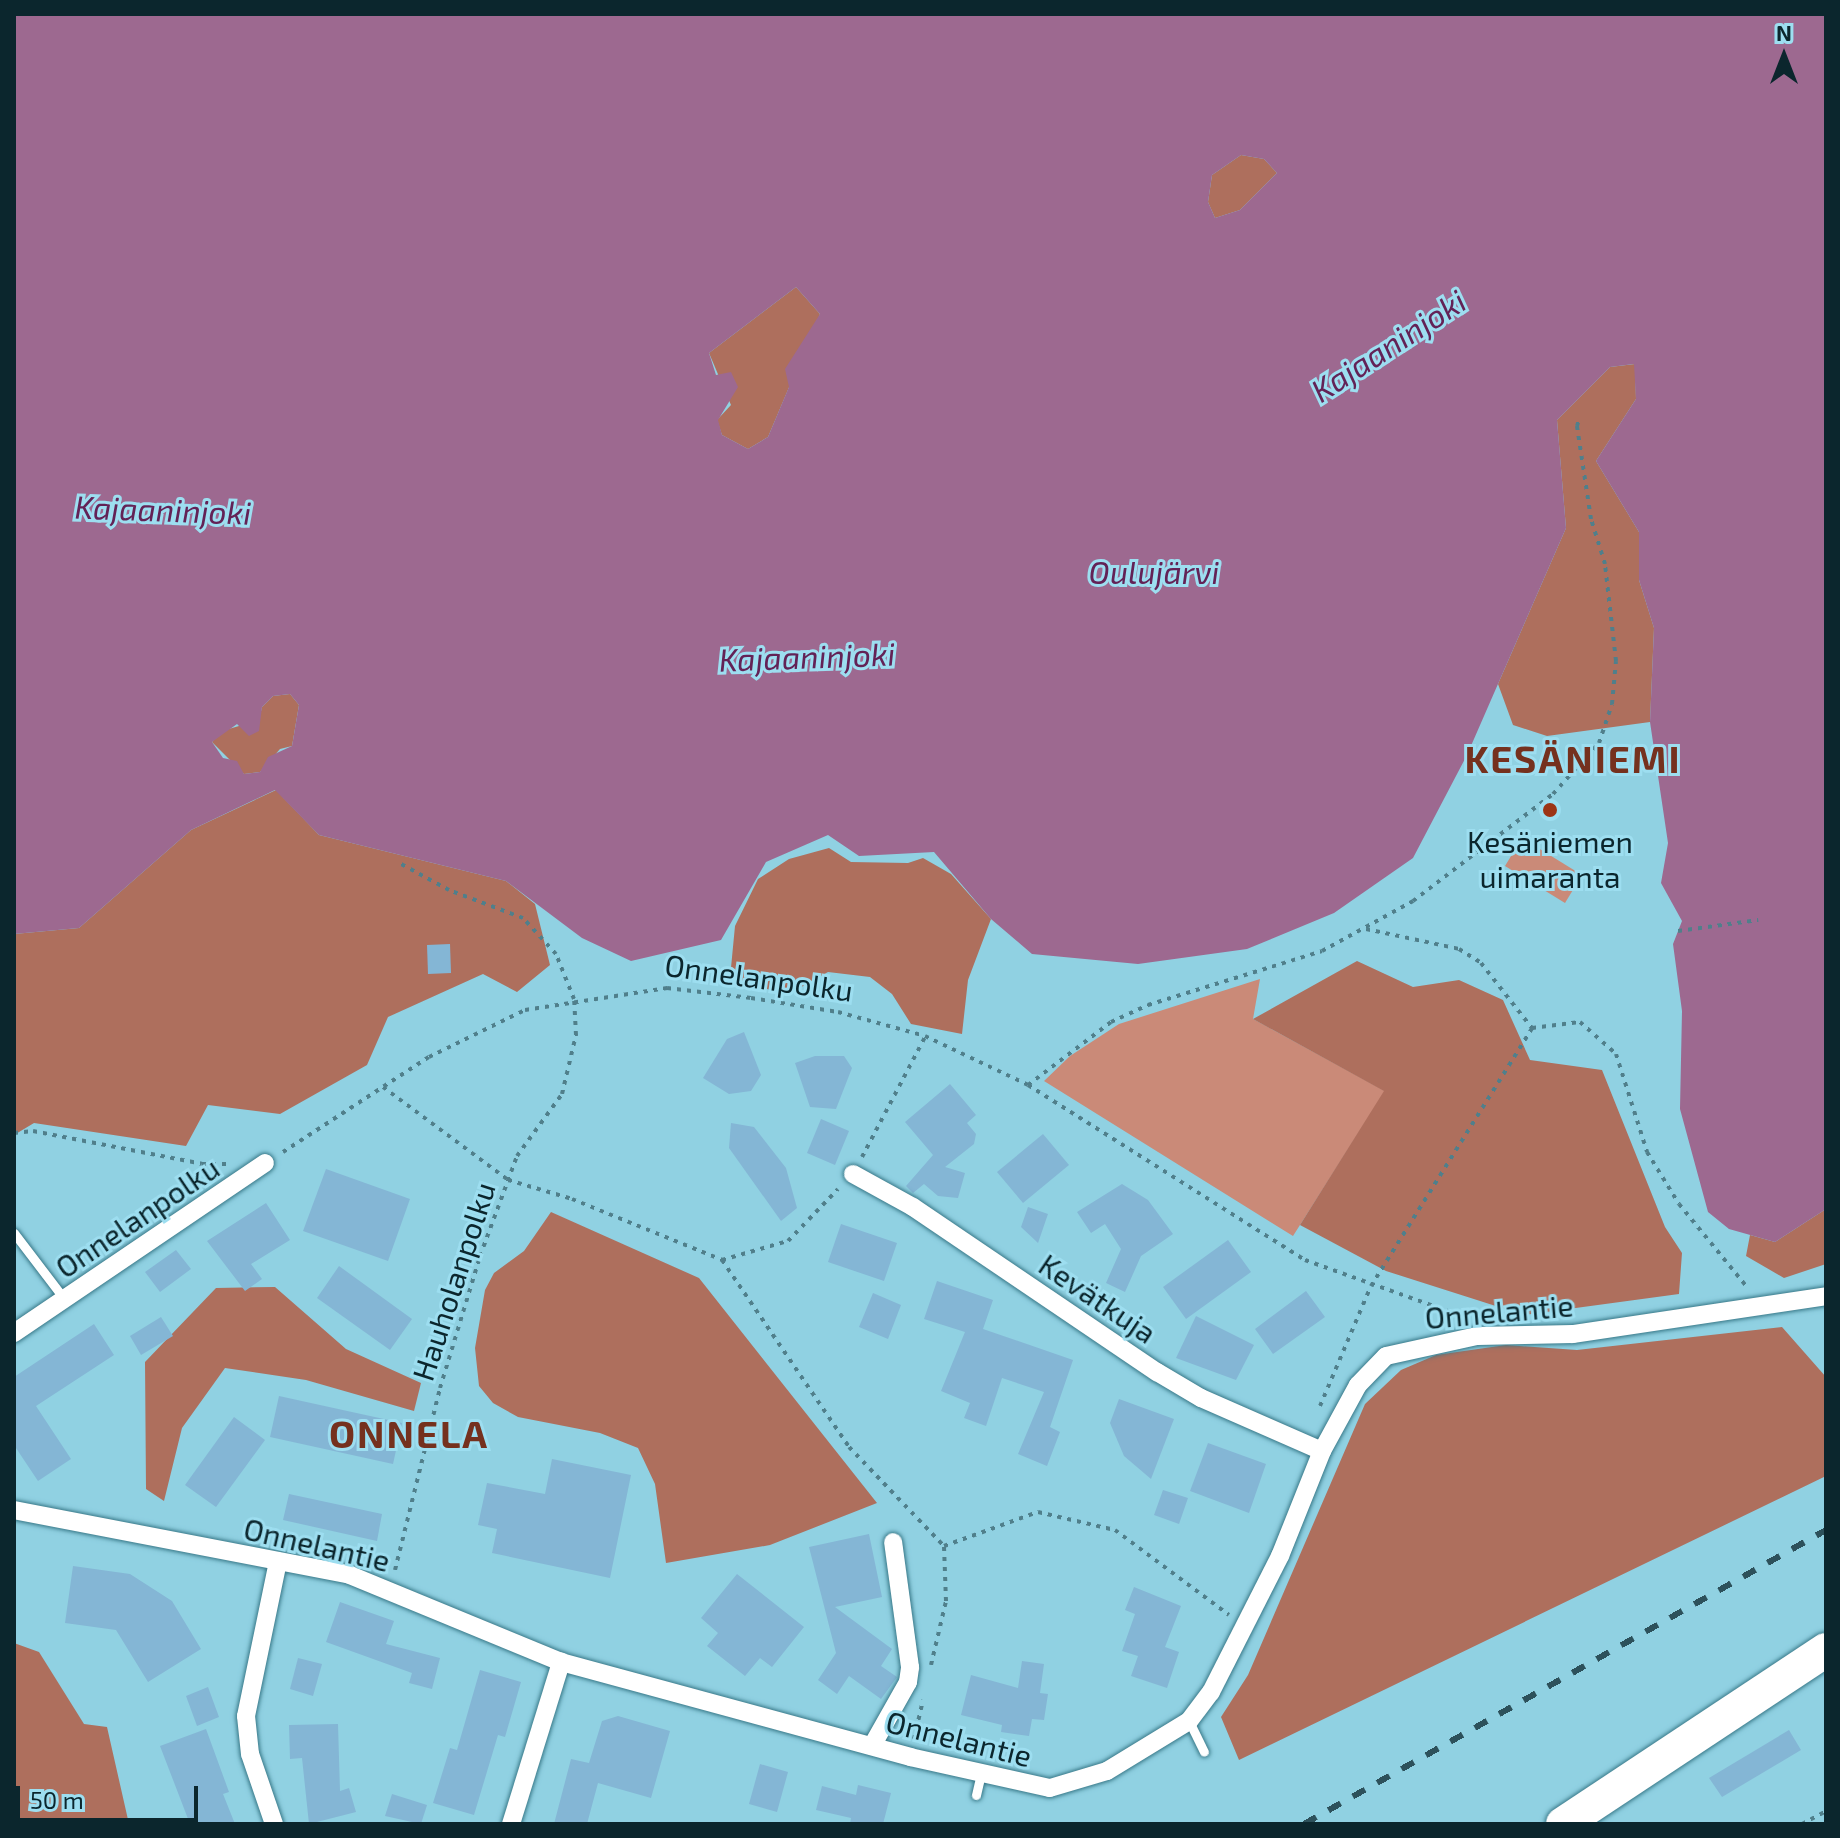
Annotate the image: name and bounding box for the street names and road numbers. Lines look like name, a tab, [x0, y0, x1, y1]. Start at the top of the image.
street label: Onnelanpolku	[663, 946, 855, 1008]
street label: Onnelanpolku	[48, 1149, 226, 1285]
street label: Hauholanpolku	[404, 1177, 502, 1385]
street label: Kevätkuja	[1033, 1246, 1163, 1350]
street label: Onnelantie	[1423, 1287, 1575, 1335]
street label: Onnelantie	[240, 1510, 394, 1578]
street label: Onnelantie	[882, 1703, 1036, 1773]

